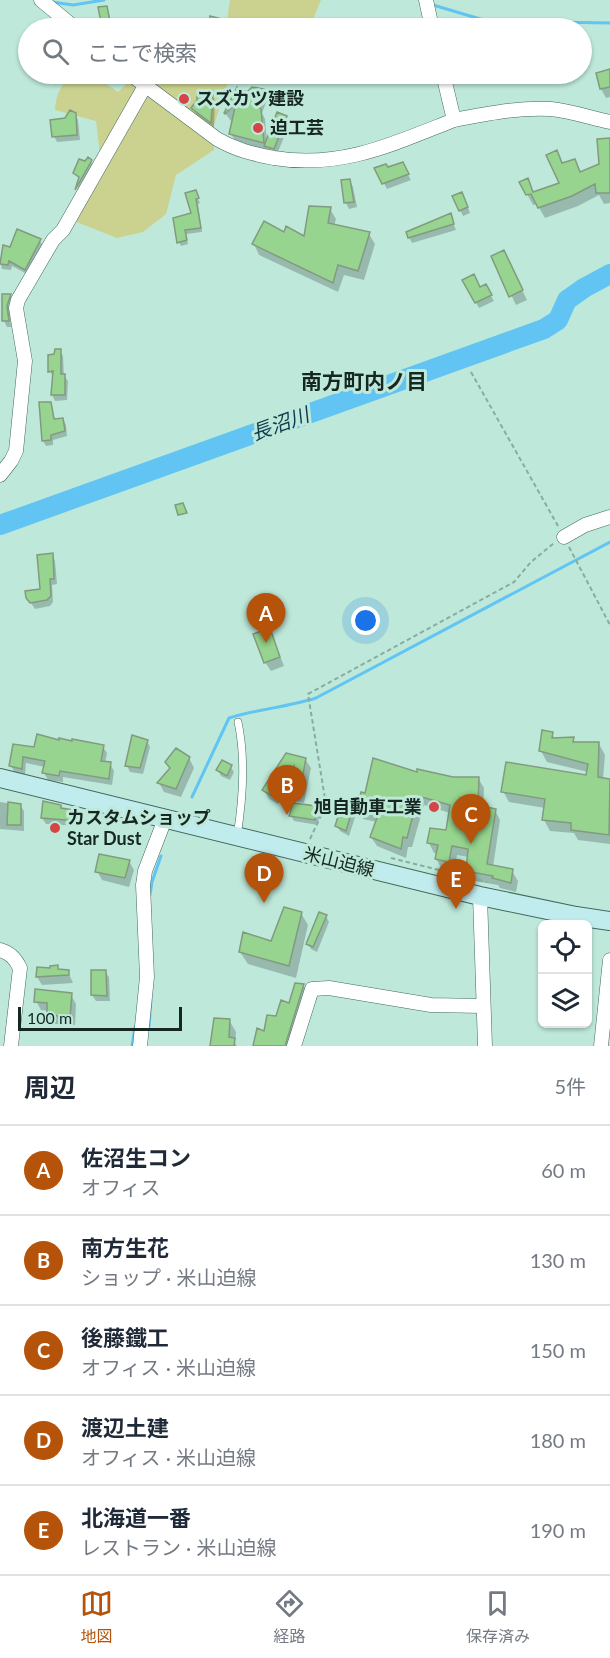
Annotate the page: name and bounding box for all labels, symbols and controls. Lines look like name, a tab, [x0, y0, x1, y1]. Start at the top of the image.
search box	[18, 18, 592, 84]
icon: search	[39, 35, 72, 68]
text: ここで検索	[87, 39, 197, 66]
place label: スズカツ建設	[196, 87, 304, 109]
marker: スズカツ建設	[177, 92, 191, 106]
place label: 迫工芸	[270, 116, 324, 138]
marker: 迫工芸	[251, 121, 265, 135]
district label: 南方町内ノ目	[301, 368, 427, 393]
water label: 長沼川	[247, 401, 314, 445]
pin: A	[246, 594, 286, 643]
your location	[351, 606, 380, 635]
pin: B	[268, 766, 306, 815]
pin: C	[452, 794, 490, 844]
place label: 旭自動車工業	[314, 795, 422, 817]
marker: 旭自動車工業	[427, 800, 441, 814]
place label: カスタムショップ Star Dust	[67, 806, 211, 849]
marker: カスタムショップ Star Dust	[48, 821, 62, 835]
street label: 米山迫線	[302, 842, 377, 880]
pin: D	[244, 854, 284, 903]
pin: E	[436, 860, 476, 909]
map controls	[538, 920, 592, 1028]
button: locate	[538, 920, 592, 974]
button: layers	[538, 974, 592, 1028]
scale bar	[18, 1004, 182, 1032]
text: 100 m	[27, 1008, 72, 1027]
text: 周辺	[24, 1071, 76, 1103]
text: 5件	[554, 1074, 586, 1098]
text: 佐沼生コン	[81, 1144, 191, 1171]
text: A	[37, 1158, 50, 1182]
text: 60 m	[541, 1158, 586, 1182]
text: オフィス	[81, 1175, 161, 1199]
text: 南方生花	[81, 1234, 169, 1261]
text: B	[37, 1248, 50, 1272]
text: 130 m	[530, 1248, 586, 1272]
text: ショップ · 米山迫線	[81, 1265, 256, 1289]
text: 後藤鐵工	[81, 1324, 169, 1351]
text: C	[37, 1338, 50, 1362]
text: 150 m	[530, 1338, 586, 1362]
text: オフィス · 米山迫線	[81, 1355, 256, 1379]
text: 渡辺土建	[81, 1414, 169, 1441]
text: D	[36, 1428, 51, 1452]
text: 180 m	[530, 1428, 586, 1452]
text: オフィス · 米山迫線	[81, 1445, 256, 1469]
text: 北海道一番	[81, 1504, 191, 1531]
text: E	[38, 1518, 49, 1542]
text: 190 m	[530, 1518, 586, 1542]
text: レストラン · 米山迫線	[81, 1535, 276, 1559]
tab: 地図	[80, 1587, 113, 1647]
tab: 経路	[273, 1587, 306, 1647]
tab: 保存済み	[466, 1587, 530, 1647]

